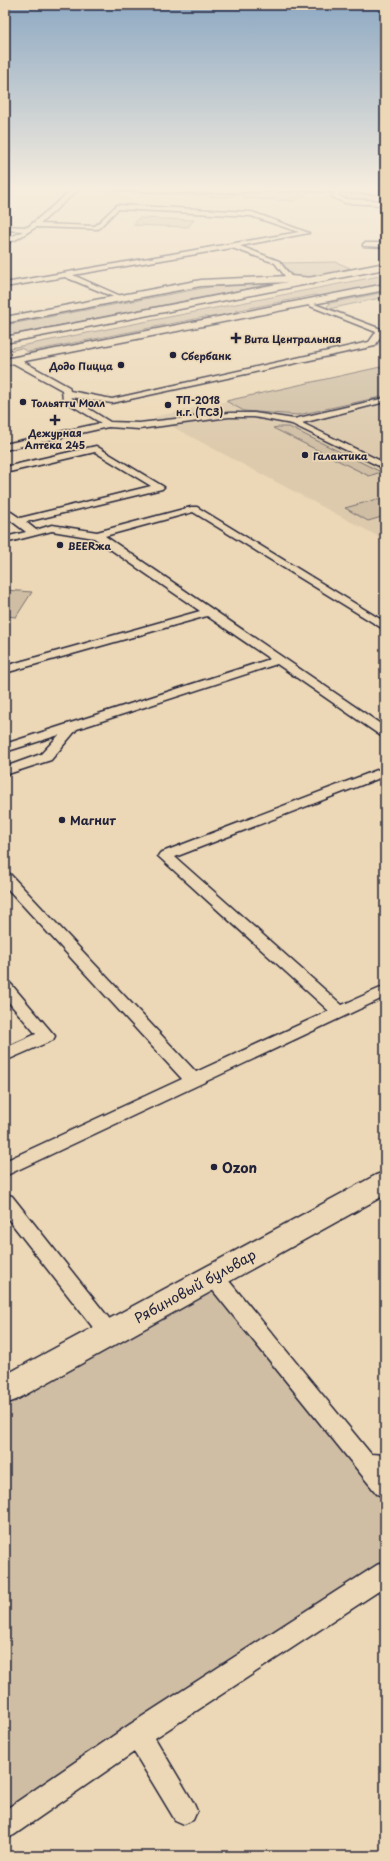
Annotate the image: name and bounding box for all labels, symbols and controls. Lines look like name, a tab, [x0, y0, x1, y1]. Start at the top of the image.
place label: Вита Центральная	[244, 331, 342, 346]
marker: Вита Центральная	[231, 333, 241, 343]
place label: Сбербанк	[181, 348, 232, 363]
marker: Сбербанк	[168, 350, 178, 360]
place label: Додо Пицца	[48, 358, 113, 373]
marker: Додо Пицца	[116, 360, 126, 370]
place label: ТП-2018 н.г. (ТСЗ)	[176, 392, 223, 419]
place label: Тольятти Молл	[31, 395, 105, 410]
marker: Тольятти Молл	[18, 397, 28, 407]
marker: ТП-2018 н.г. (ТСЗ)	[163, 400, 173, 410]
marker: Дежурная Аптека 245	[50, 415, 60, 425]
place label: Дежурная Аптека 245	[25, 425, 85, 452]
place label: Галактика	[313, 448, 368, 463]
marker: Галактика	[300, 450, 310, 460]
place label: BEERжа	[68, 538, 112, 553]
marker: BEERжа	[55, 540, 65, 550]
place label: Магнит	[70, 811, 116, 829]
marker: Магнит	[57, 815, 67, 825]
place label: Ozon	[222, 1157, 257, 1178]
marker: Ozon	[209, 1162, 219, 1172]
street label: Рябиновый бульвар	[130, 1244, 260, 1328]

